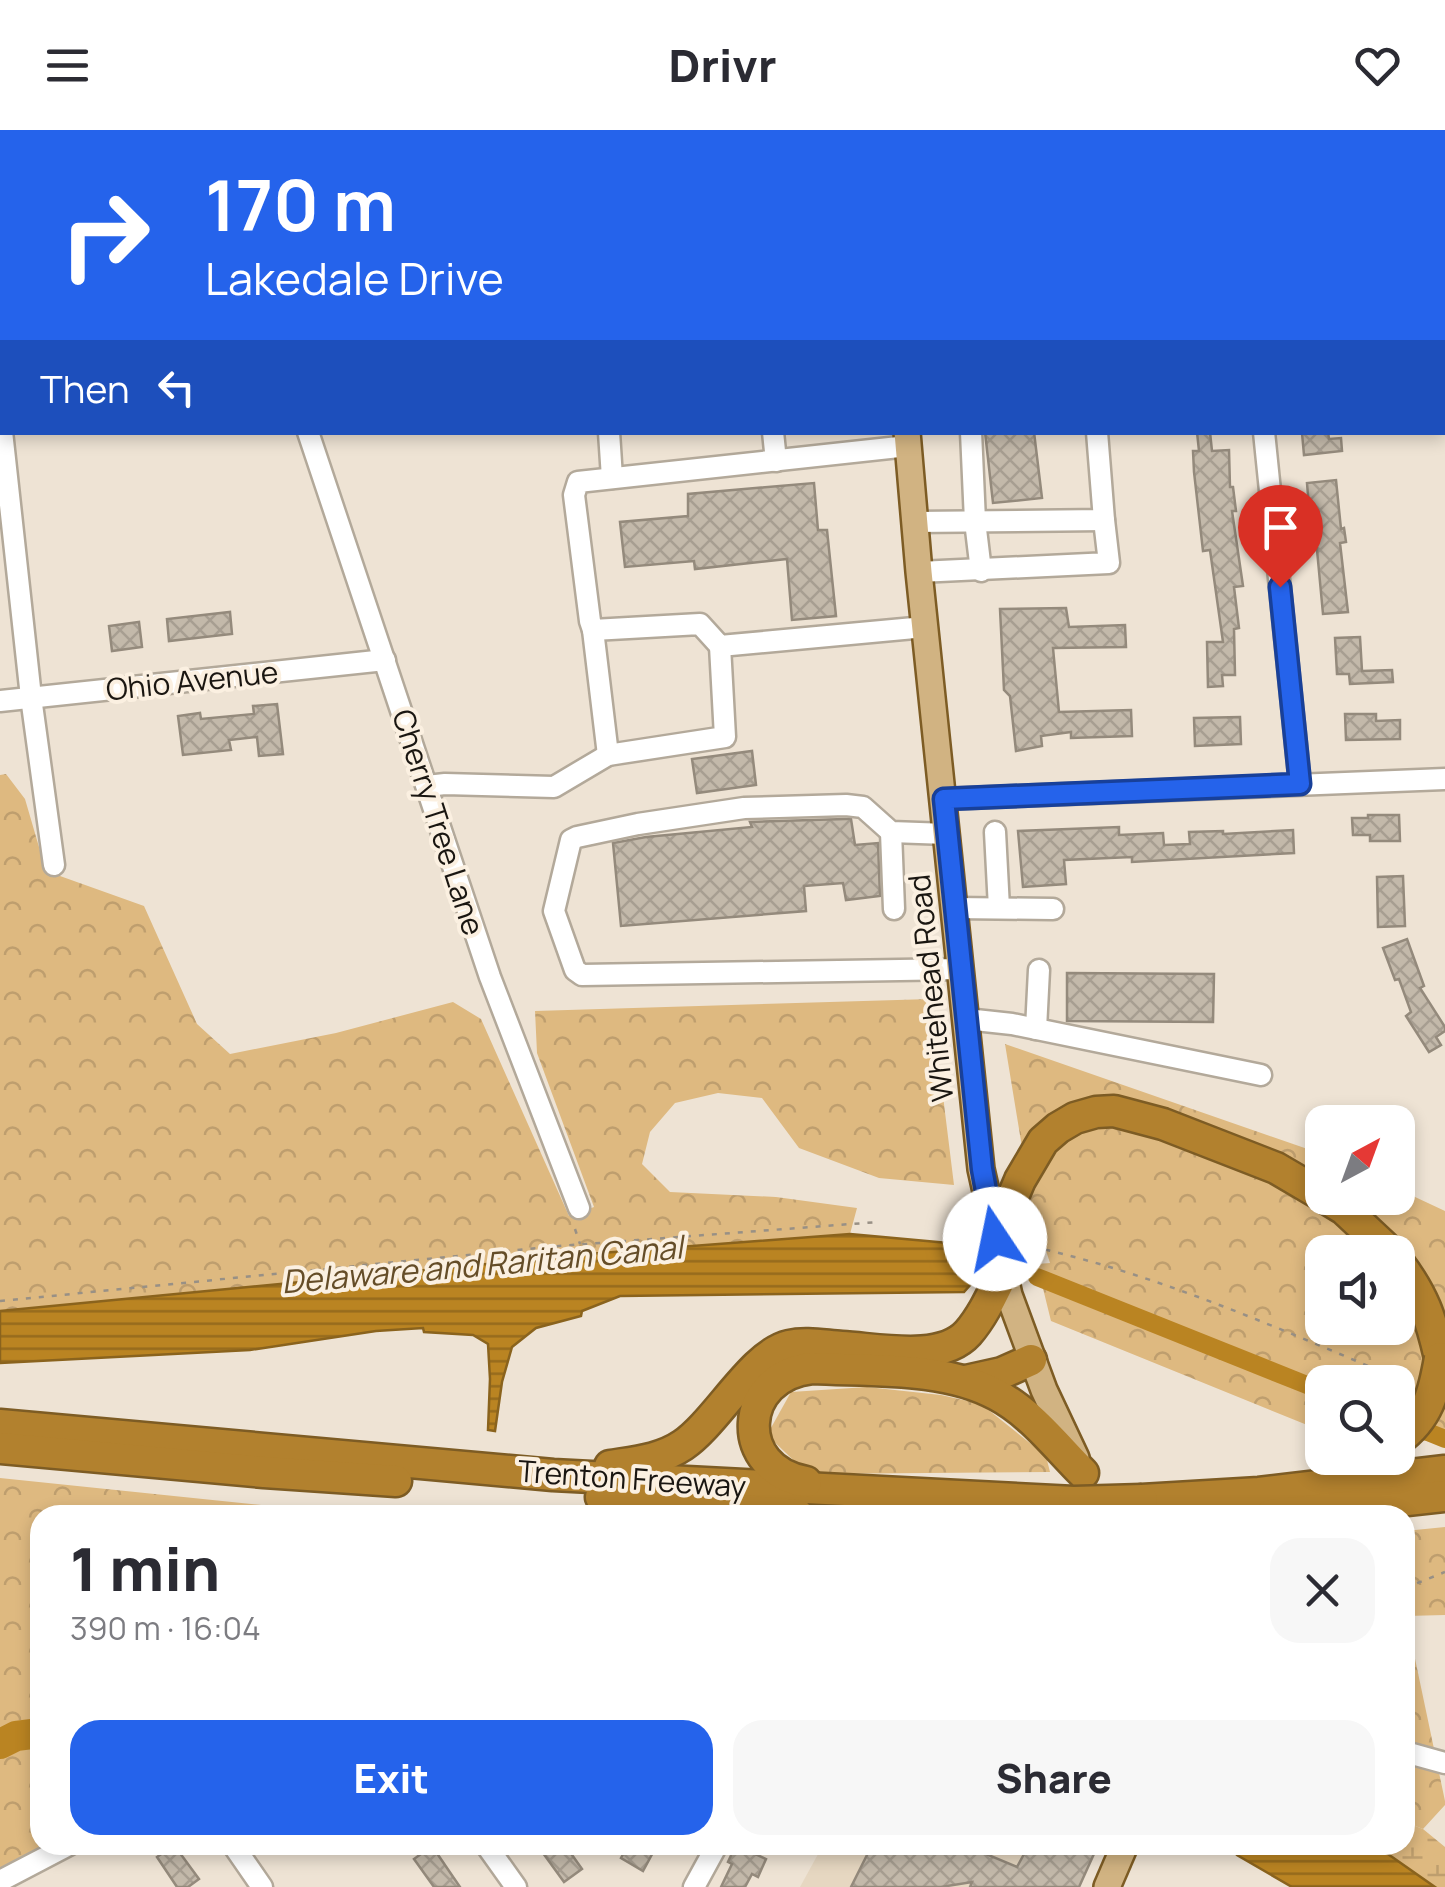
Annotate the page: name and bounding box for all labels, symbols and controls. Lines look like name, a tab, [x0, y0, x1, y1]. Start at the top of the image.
text: Drivr	[669, 34, 776, 96]
icon: menu	[40, 38, 95, 93]
icon: heart	[1350, 38, 1405, 93]
text: 170 m	[205, 156, 396, 252]
icon: right	[40, 170, 170, 300]
text: Lakedale Drive	[205, 247, 504, 309]
icon: left	[149, 360, 204, 415]
text: Then	[40, 362, 129, 414]
pin	[1238, 485, 1323, 588]
icon: arrive	[1253, 500, 1308, 555]
street label: Ohio Avenue	[104, 651, 280, 709]
street label: Cherry Tree Lane	[383, 704, 495, 940]
street label: Whitehead Road	[898, 872, 962, 1104]
north arrow	[1305, 1105, 1415, 1215]
map controls	[1305, 1105, 1415, 1475]
position arrow	[943, 1187, 1047, 1291]
water label: Delaware and Raritan Canal	[280, 1224, 688, 1303]
button: sound	[1305, 1235, 1415, 1345]
button: search	[1305, 1365, 1415, 1475]
street label: Trenton Freeway	[517, 1450, 748, 1506]
text: 1 min	[70, 1527, 220, 1609]
button: close	[1270, 1538, 1375, 1643]
text: 390 m · 16:04	[70, 1606, 261, 1650]
button: Exit	[70, 1720, 713, 1835]
button: Share	[733, 1720, 1375, 1835]

